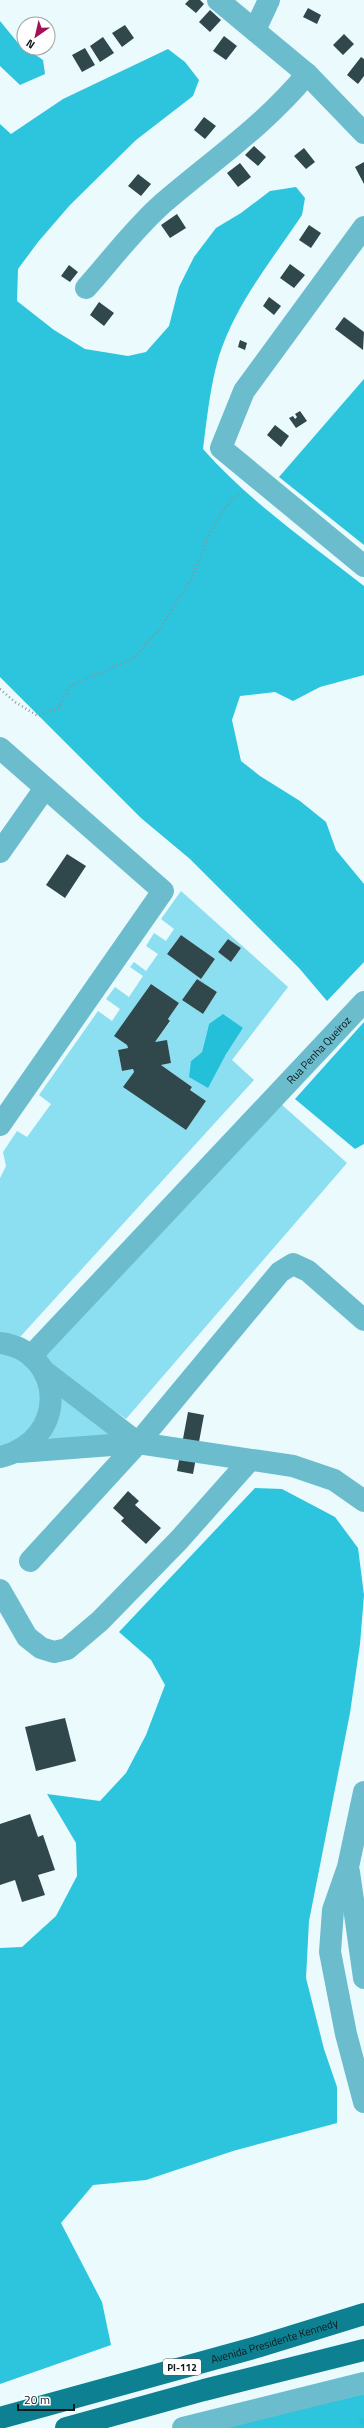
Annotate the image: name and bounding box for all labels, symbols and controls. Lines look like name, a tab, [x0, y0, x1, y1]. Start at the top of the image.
north arrow	[16, 16, 56, 56]
text: N	[23, 36, 38, 53]
street label: Rua Penha Queiroz	[283, 1013, 355, 1088]
street label: Avenida Presidente Kennedy	[209, 2314, 341, 2367]
road number: PI-112	[163, 2359, 201, 2375]
scale bar	[18, 2386, 74, 2412]
text: 20 m	[24, 2390, 50, 2409]

